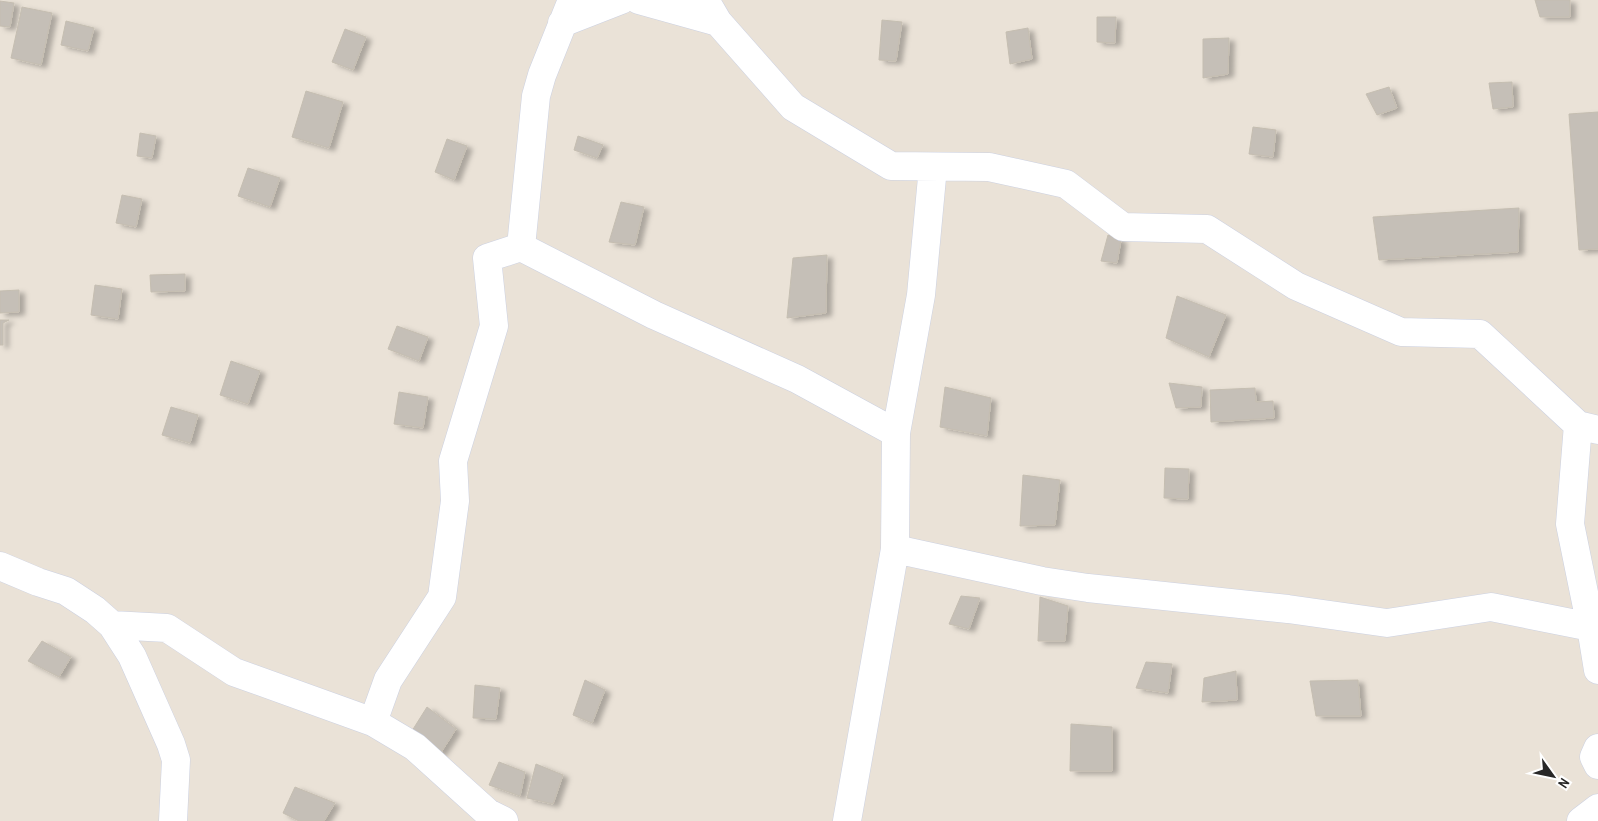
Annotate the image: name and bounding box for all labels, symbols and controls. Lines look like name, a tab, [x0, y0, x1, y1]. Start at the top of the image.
north arrow	[1528, 751, 1578, 801]
text: N	[1554, 775, 1574, 791]

